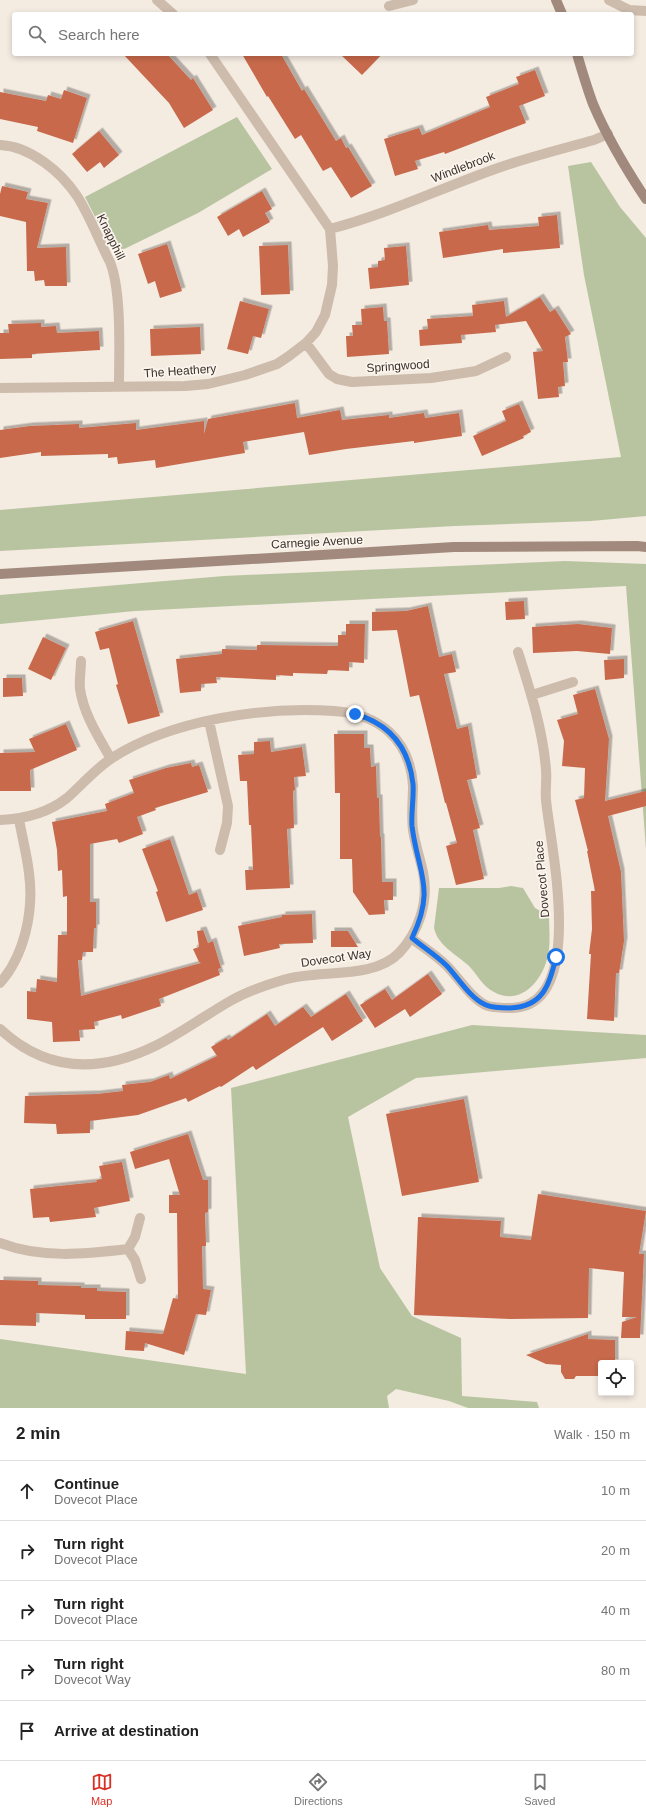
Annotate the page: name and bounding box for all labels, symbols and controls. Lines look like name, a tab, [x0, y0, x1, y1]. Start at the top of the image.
search box	[12, 12, 634, 56]
icon: search	[26, 23, 48, 45]
text: Search here	[58, 26, 140, 43]
street label: Windlebrook	[429, 148, 498, 185]
street label: Knapphill	[94, 212, 128, 262]
street label: Springwood	[366, 357, 430, 375]
street label: The Heathery	[143, 361, 217, 381]
street label: Carnegie Avenue	[271, 533, 364, 551]
route end	[346, 705, 364, 723]
street label: Dovecot Place	[532, 840, 552, 918]
street label: Dovecot Way	[300, 946, 372, 970]
route start	[547, 948, 565, 966]
map controls	[598, 1360, 634, 1396]
button: locate	[598, 1360, 634, 1396]
text: 2 min	[16, 1424, 60, 1443]
text: Walk · 150 m	[554, 1427, 630, 1442]
text: Continue	[54, 1475, 119, 1492]
icon: ahead	[16, 1480, 38, 1502]
text: 10 m	[601, 1483, 630, 1498]
text: Dovecot Place	[54, 1492, 138, 1507]
text: Turn right	[54, 1535, 124, 1552]
icon: right	[16, 1540, 38, 1562]
text: 20 m	[601, 1543, 630, 1558]
text: Dovecot Place	[54, 1552, 138, 1567]
text: Turn right	[54, 1595, 124, 1612]
icon: right	[16, 1600, 38, 1622]
text: 40 m	[601, 1603, 630, 1618]
text: Dovecot Place	[54, 1612, 138, 1627]
text: Turn right	[54, 1655, 124, 1672]
icon: right	[16, 1660, 38, 1682]
text: 80 m	[601, 1663, 630, 1678]
text: Dovecot Way	[54, 1672, 131, 1687]
icon: arrive	[16, 1720, 38, 1742]
text: Arrive at destination	[54, 1722, 199, 1739]
tab: Map	[91, 1771, 113, 1807]
tab: Directions	[294, 1771, 343, 1807]
tab: Saved	[524, 1771, 555, 1807]

